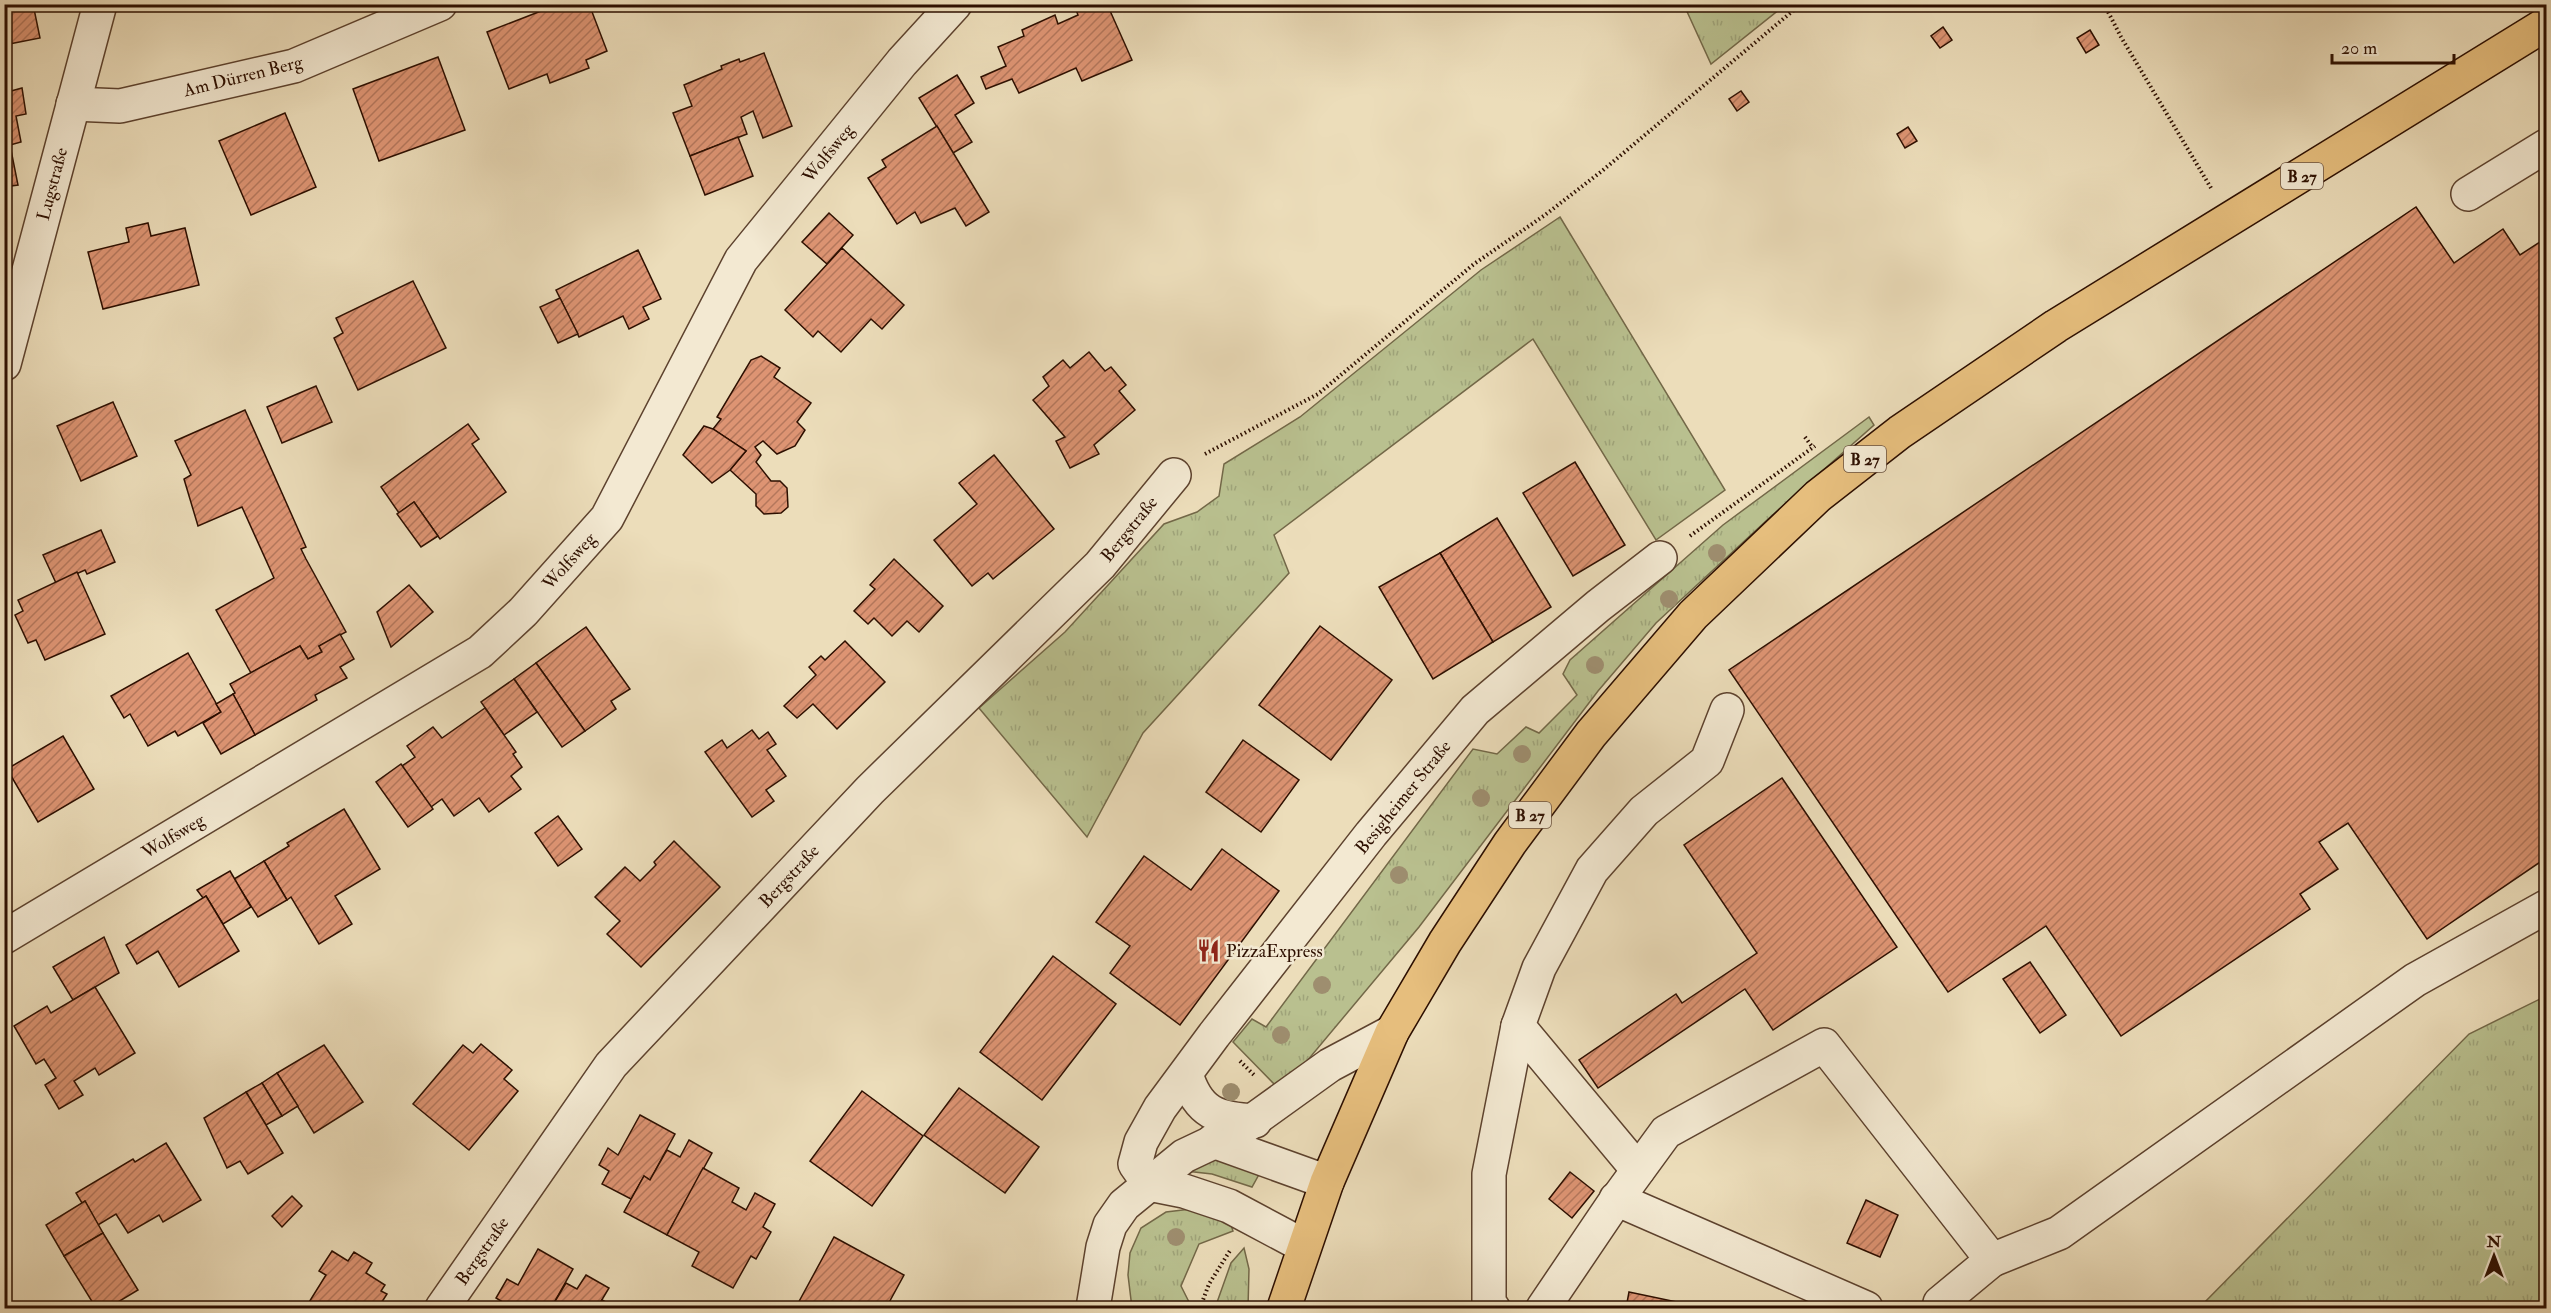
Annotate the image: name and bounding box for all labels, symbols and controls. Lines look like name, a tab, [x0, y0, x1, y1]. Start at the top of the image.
scale bar	[2332, 27, 2454, 65]
text: 20 m	[2341, 37, 2377, 60]
street label: Am Dürren Berg	[180, 50, 306, 103]
street label: Wolfsweg	[797, 118, 860, 188]
street label: Lugstraße	[32, 145, 73, 223]
road number: B 27	[2281, 163, 2323, 189]
road number: B 27	[1844, 446, 1886, 472]
street label: Bergstraße	[1096, 491, 1163, 567]
street label: Wolfsweg	[537, 527, 602, 596]
street label: Besigheimer Straße	[1350, 735, 1457, 859]
road number: B 27	[1509, 802, 1551, 828]
street label: Wolfsweg	[137, 808, 210, 865]
street label: Bergstraße	[754, 840, 825, 913]
restaurant icon: PizzaExpress	[1195, 938, 1221, 964]
place label: PizzaExpress	[1226, 940, 1323, 963]
street label: Bergstraße	[451, 1212, 515, 1290]
north arrow	[2464, 1226, 2524, 1286]
text: N	[2486, 1232, 2502, 1252]

